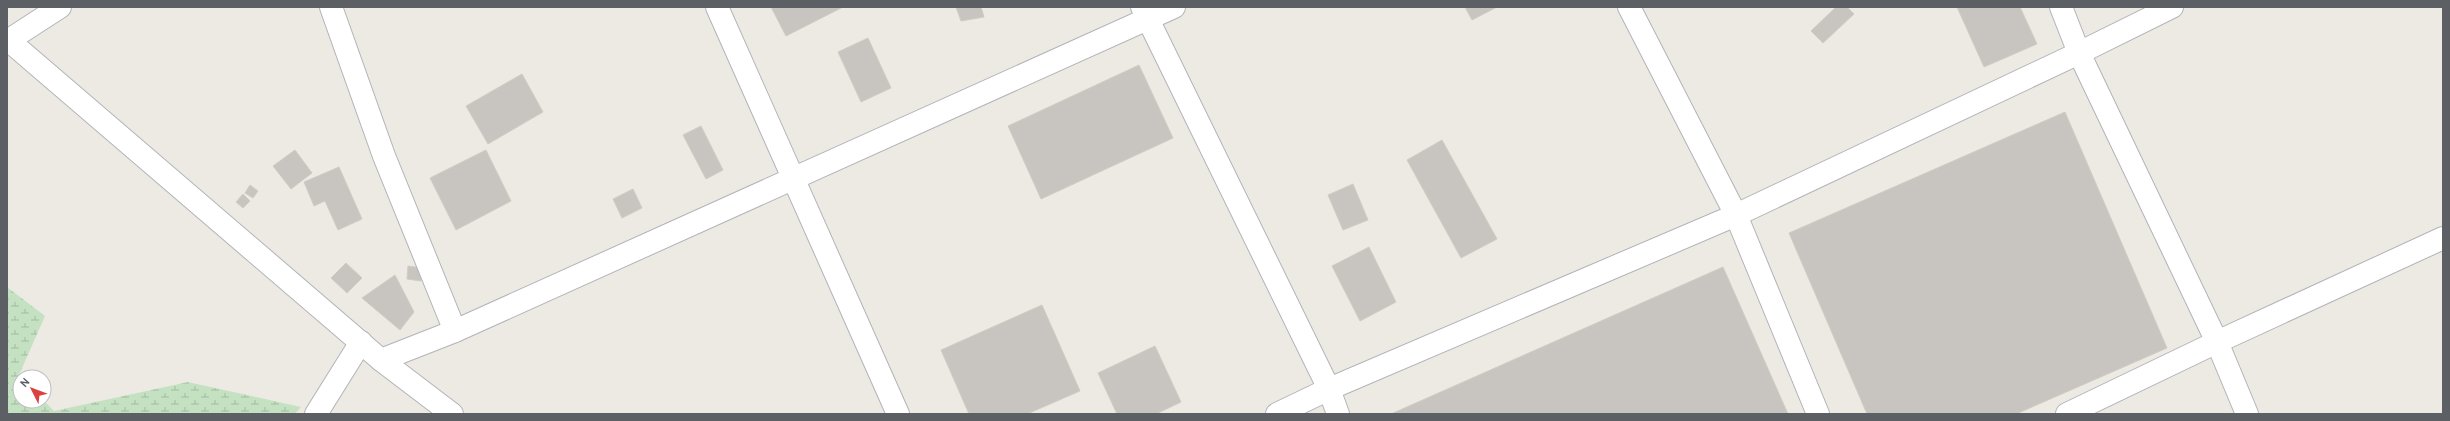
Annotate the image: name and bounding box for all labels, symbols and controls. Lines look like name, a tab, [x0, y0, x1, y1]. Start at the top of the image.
north arrow	[12, 369, 52, 409]
text: N	[17, 375, 33, 391]

